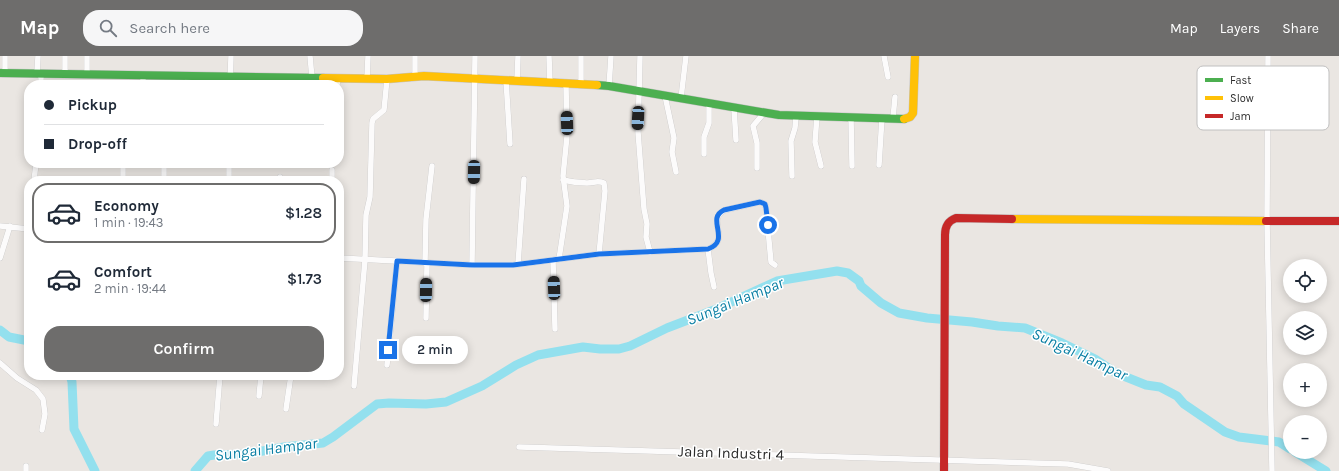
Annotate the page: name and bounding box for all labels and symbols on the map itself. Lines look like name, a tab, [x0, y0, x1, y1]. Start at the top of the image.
legend	[1197, 66, 1329, 130]
text: Fast	[1230, 74, 1251, 87]
text: Slow	[1230, 92, 1254, 105]
car	[631, 106, 645, 130]
text: Jam	[1230, 110, 1251, 123]
car	[561, 111, 573, 135]
car	[468, 160, 480, 184]
route start	[759, 216, 777, 234]
water label: Sungai Hampar	[684, 273, 787, 329]
car	[548, 276, 560, 300]
car	[420, 278, 432, 302]
water label: Sungai Hampar	[1029, 324, 1131, 385]
callout: 2 min	[402, 336, 468, 364]
route end	[379, 341, 397, 359]
water label: Sungai Hampar	[214, 433, 319, 465]
street label: Jalan Industri 4	[678, 442, 785, 464]

